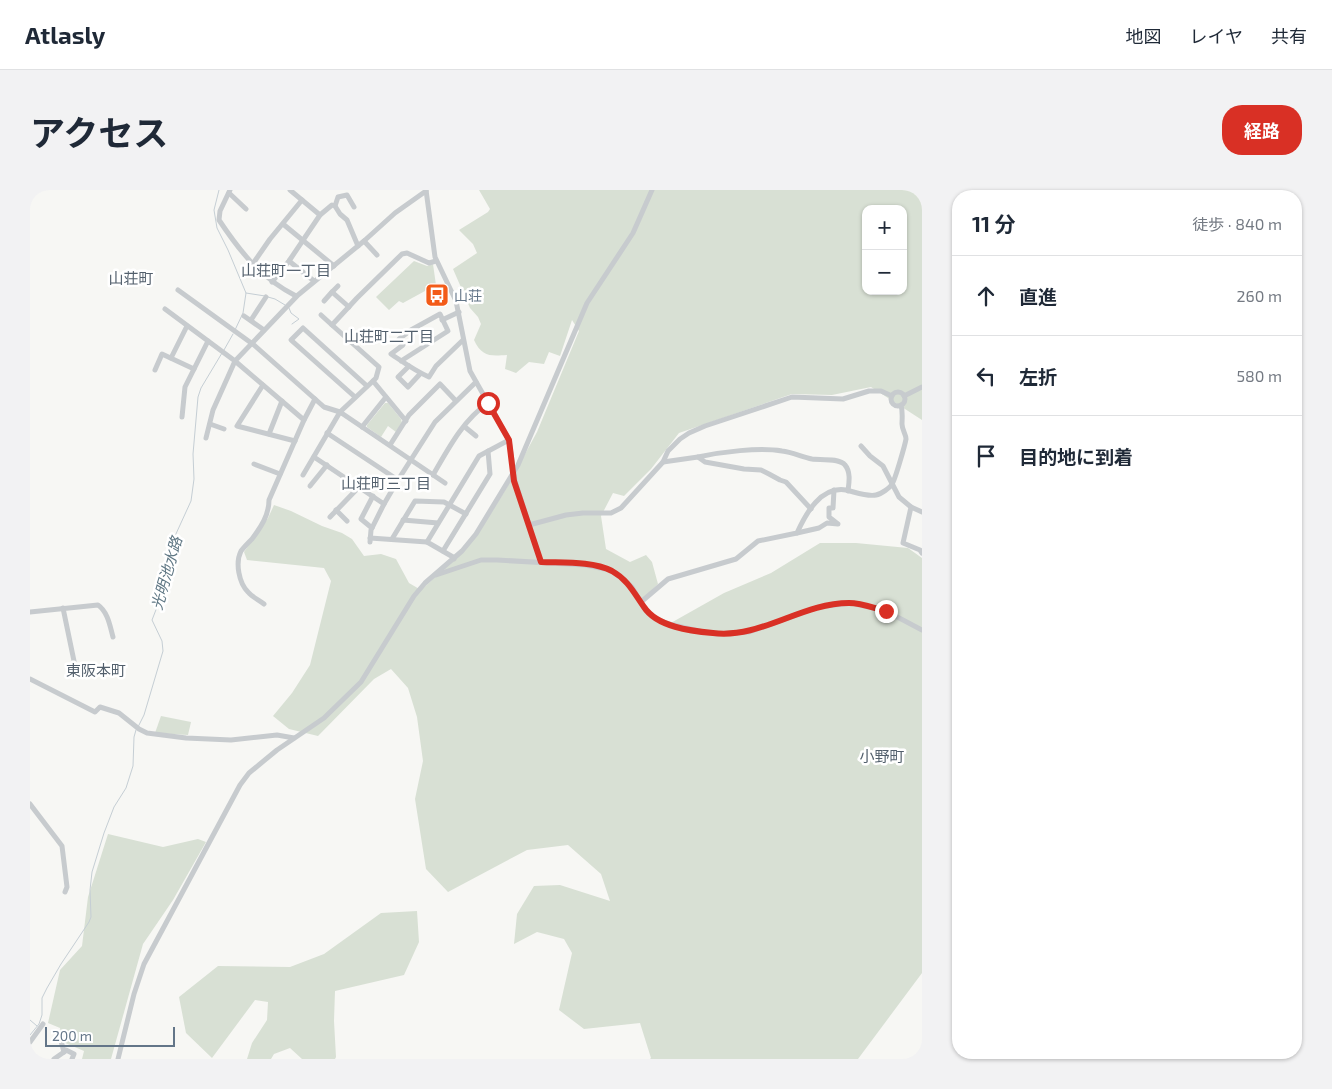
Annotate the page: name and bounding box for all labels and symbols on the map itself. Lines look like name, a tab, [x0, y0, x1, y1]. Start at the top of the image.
district label: 山荘町一丁目	[241, 261, 331, 279]
district label: 山荘町	[108, 269, 154, 287]
bus stop icon: 山荘	[424, 282, 450, 308]
place label: 山荘	[454, 287, 482, 304]
district label: 山荘町二丁目	[344, 327, 434, 345]
route start	[477, 392, 500, 415]
district label: 山荘町三丁目	[341, 474, 431, 492]
water label: 光明池水路	[147, 533, 186, 612]
route end	[875, 600, 898, 623]
district label: 東阪本町	[66, 661, 126, 679]
district label: 小野町	[859, 747, 905, 765]
scale bar	[45, 1024, 175, 1047]

